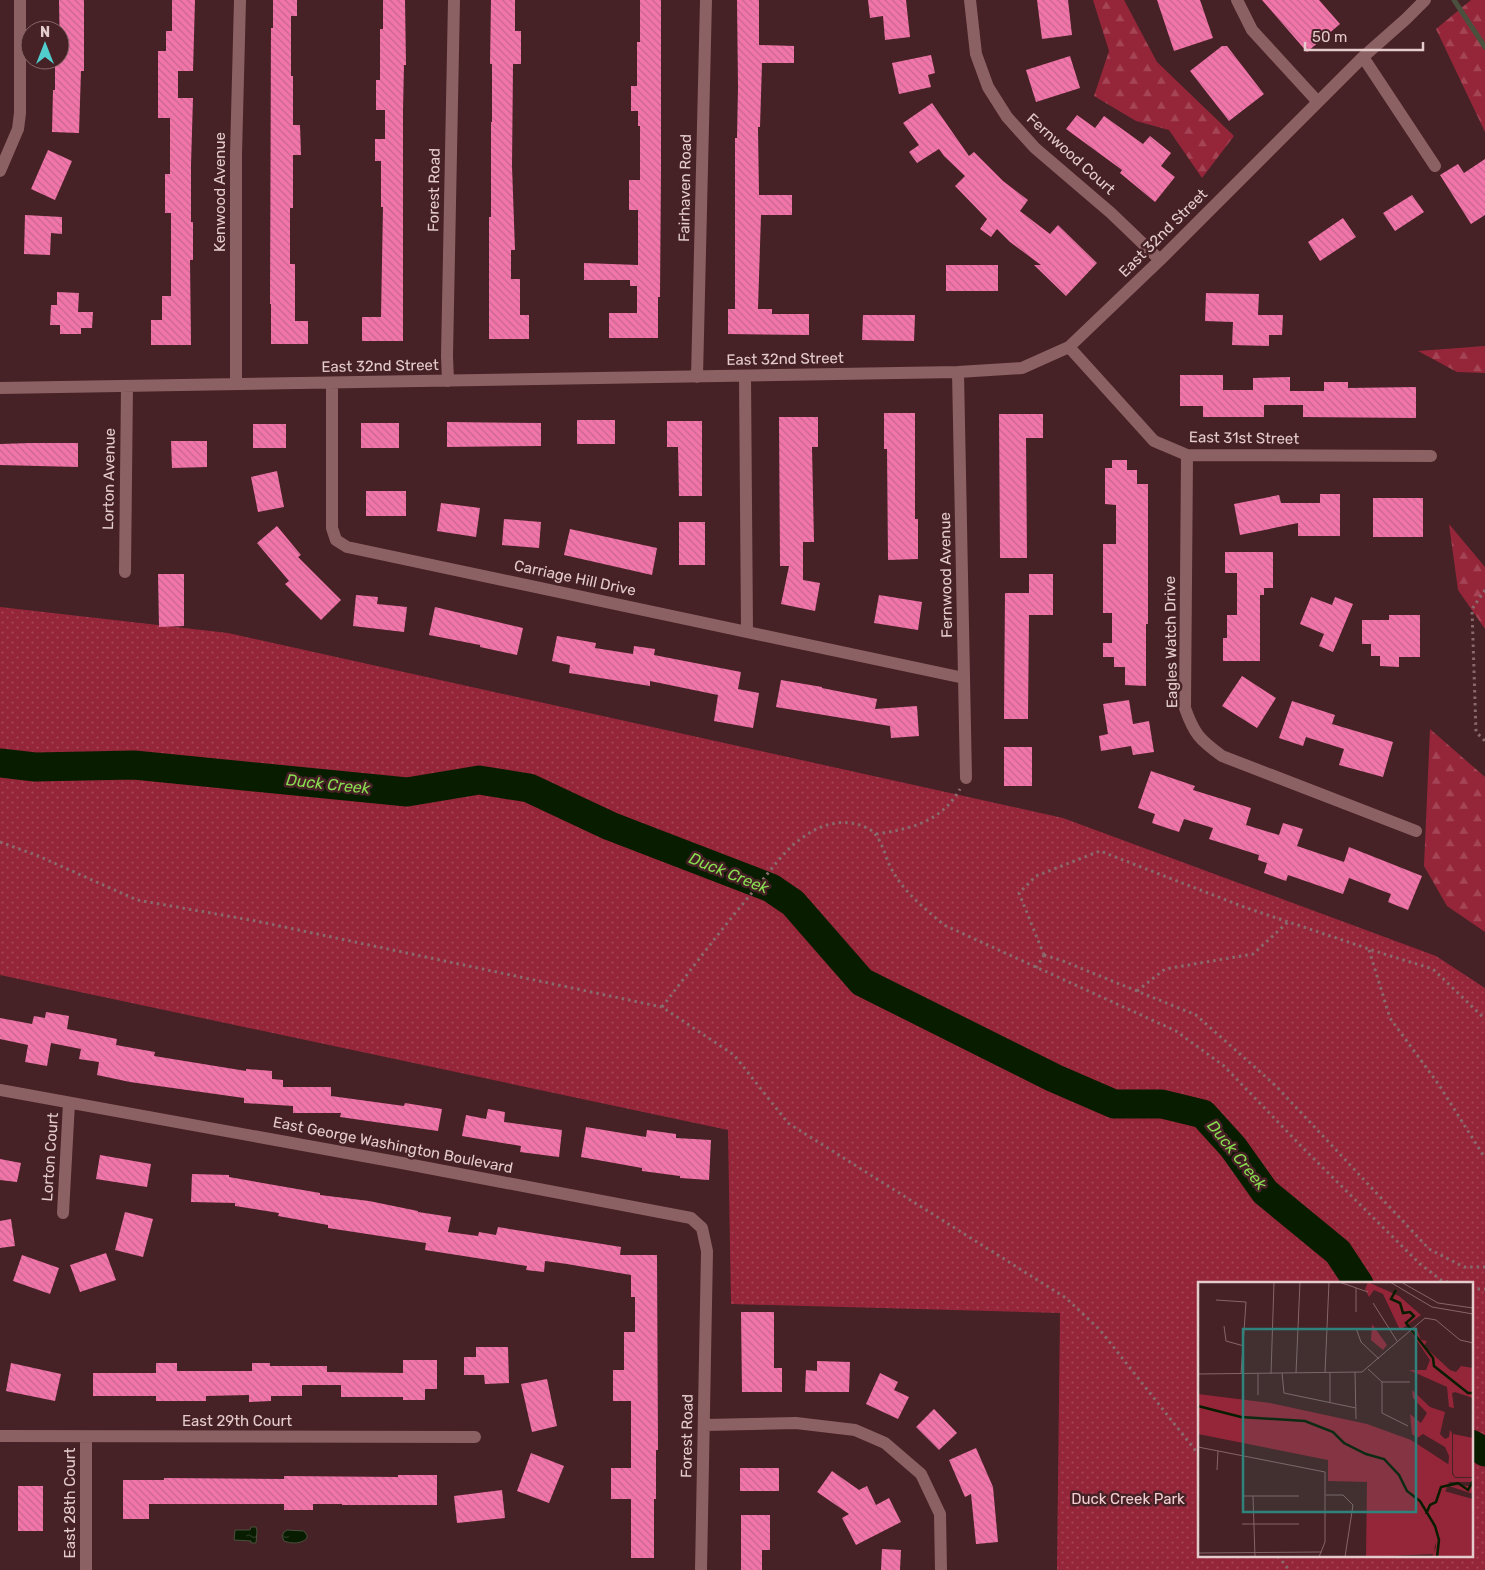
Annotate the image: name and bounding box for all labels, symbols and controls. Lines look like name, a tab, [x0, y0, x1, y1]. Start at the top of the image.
north arrow	[20, 20, 70, 70]
scale bar	[1305, 20, 1422, 52]
text: N	[40, 24, 50, 41]
text: 50 m	[1312, 28, 1347, 46]
street label: Fernwood Court	[1023, 110, 1119, 198]
street label: Kenwood Avenue	[211, 132, 229, 252]
street label: Fairhaven Road	[675, 134, 695, 242]
street label: Forest Road	[424, 148, 444, 232]
street label: East 32nd Street	[1115, 185, 1211, 281]
street label: East 32nd Street	[726, 349, 844, 369]
street label: East 32nd Street	[321, 356, 439, 376]
street label: Lorton Avenue	[99, 428, 119, 530]
street label: East 31st Street	[1189, 428, 1299, 448]
street label: Fernwood Avenue	[936, 512, 956, 638]
street label: Carriage Hill Drive	[512, 556, 638, 600]
street label: Eagles Watch Drive	[1161, 576, 1181, 708]
water label: Duck Creek	[285, 770, 372, 798]
water label: Duck Creek	[686, 848, 772, 898]
street label: Lorton Court	[38, 1112, 62, 1202]
street label: East George Washington Boulevard	[272, 1113, 514, 1177]
water label: Duck Creek	[1203, 1116, 1271, 1194]
inset map	[1198, 1282, 1472, 1558]
street label: Forest Road	[677, 1394, 697, 1478]
street label: East 29th Court	[182, 1412, 292, 1430]
street label: East 28th Court	[61, 1447, 79, 1558]
park label: Duck Creek Park	[1071, 1490, 1185, 1508]

